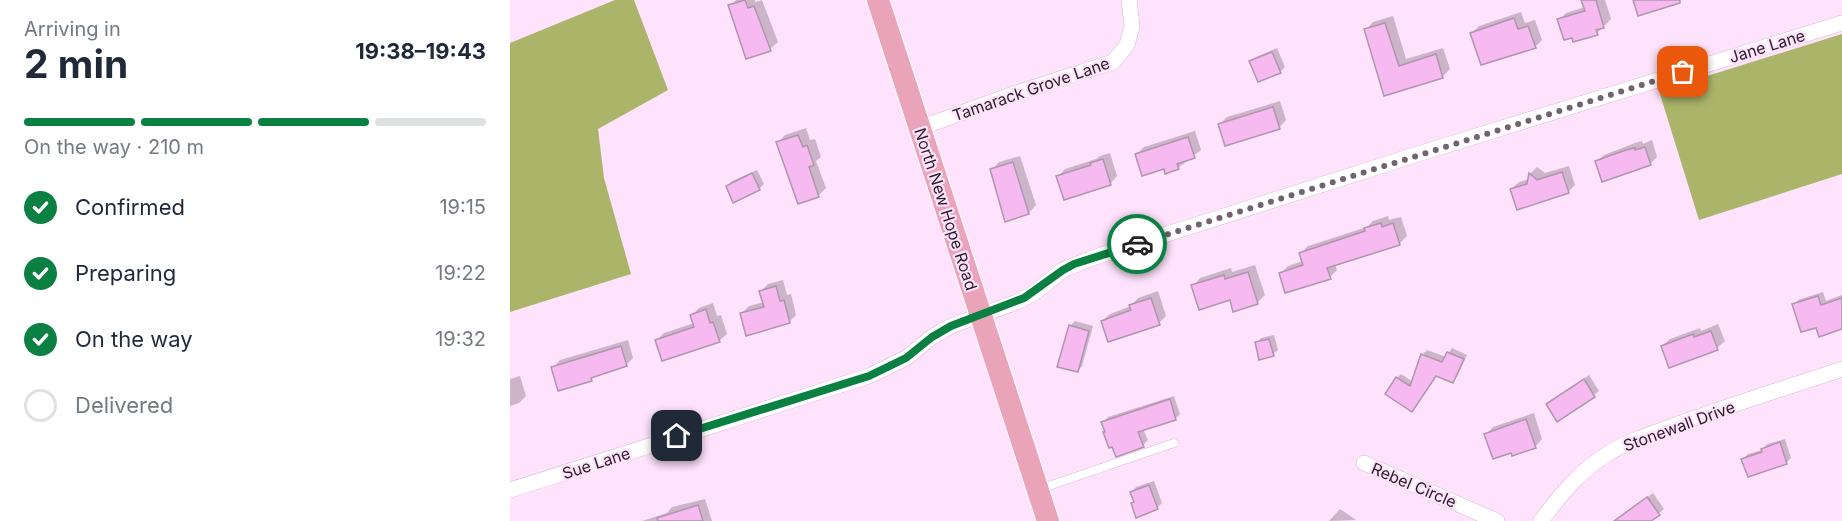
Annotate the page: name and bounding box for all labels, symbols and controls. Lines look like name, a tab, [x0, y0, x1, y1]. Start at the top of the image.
text: Arriving in	[24, 17, 121, 41]
street label: Jane Lane	[1727, 25, 1807, 67]
text: 19:38–19:43	[355, 38, 486, 64]
text: 2 min	[24, 40, 128, 87]
pin	[1657, 46, 1708, 97]
street label: Tamarack Grove Lane	[950, 53, 1112, 125]
icon: bag	[1666, 55, 1699, 88]
street label: North New Hope Road	[910, 125, 982, 293]
text: On the way · 210 m	[24, 135, 204, 159]
icon: check	[24, 191, 57, 224]
text: Confirmed	[75, 194, 185, 220]
text: 19:15	[439, 195, 486, 219]
courier	[1107, 214, 1167, 274]
icon: car	[1121, 228, 1154, 261]
icon: check	[24, 257, 57, 290]
text: Preparing	[75, 260, 176, 286]
text: 19:22	[435, 261, 486, 285]
icon: check	[24, 323, 57, 356]
text: On the way	[75, 326, 193, 352]
text: 19:32	[435, 327, 486, 351]
text: Delivered	[75, 392, 173, 418]
street label: Stonewall Drive	[1620, 397, 1738, 455]
pin	[651, 410, 702, 461]
icon: home	[660, 419, 693, 452]
street label: Sue Lane	[559, 443, 633, 483]
street label: Rebel Circle	[1368, 458, 1460, 512]

